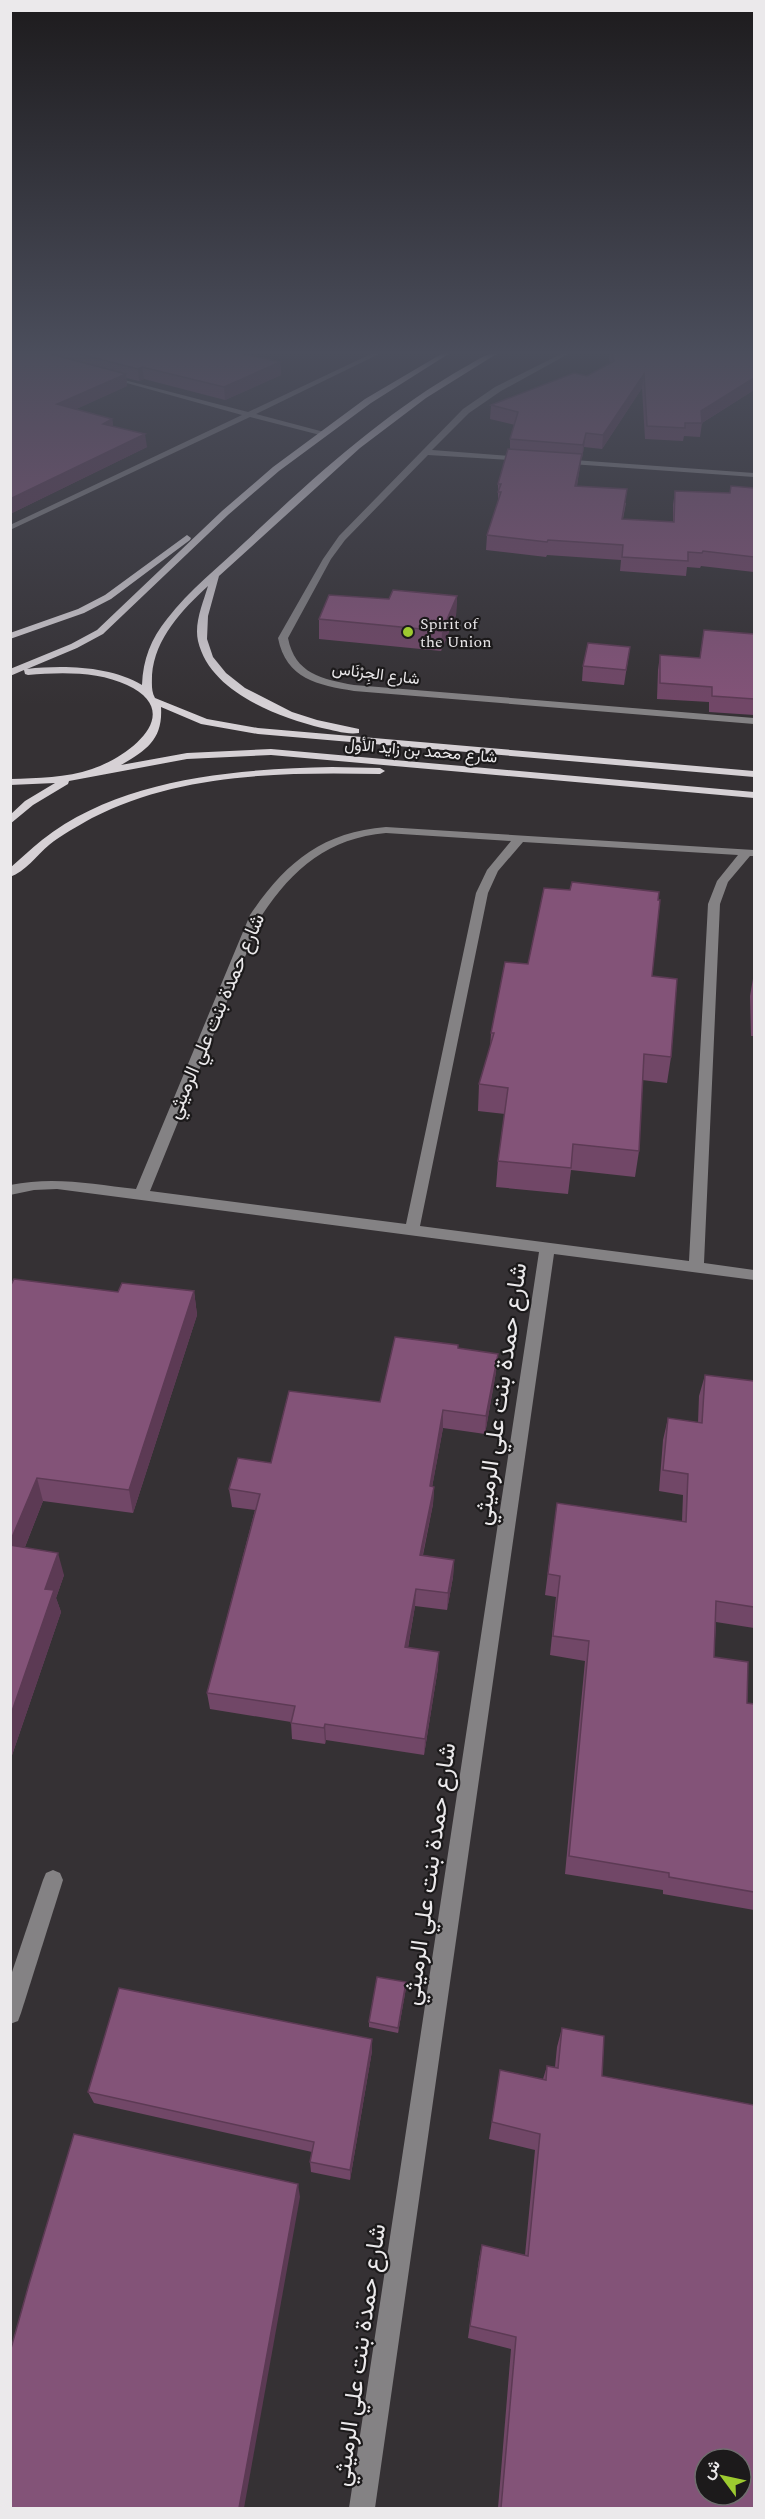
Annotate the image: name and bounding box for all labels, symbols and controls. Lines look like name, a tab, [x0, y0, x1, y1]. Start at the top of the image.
place label: Spirit of the Union	[420, 612, 492, 654]
marker: Spirit of the Union	[401, 625, 415, 639]
street label: شارع الجِرْنَاس	[331, 657, 421, 691]
street label: شارع محمد بن زايد الأول	[344, 732, 498, 770]
street label: شارع حمدة بنت علي الرميثي	[159, 909, 274, 1124]
street label: شارع حمدة بنت علي الرميثي	[465, 1261, 537, 1528]
street label: شارع حمدة بنت علي الرميثي	[394, 1741, 466, 2008]
street label: شارع حمدة بنت علي الرميثي	[324, 2222, 396, 2489]
north arrow	[693, 2447, 753, 2507]
text: ش	[696, 2455, 727, 2484]

